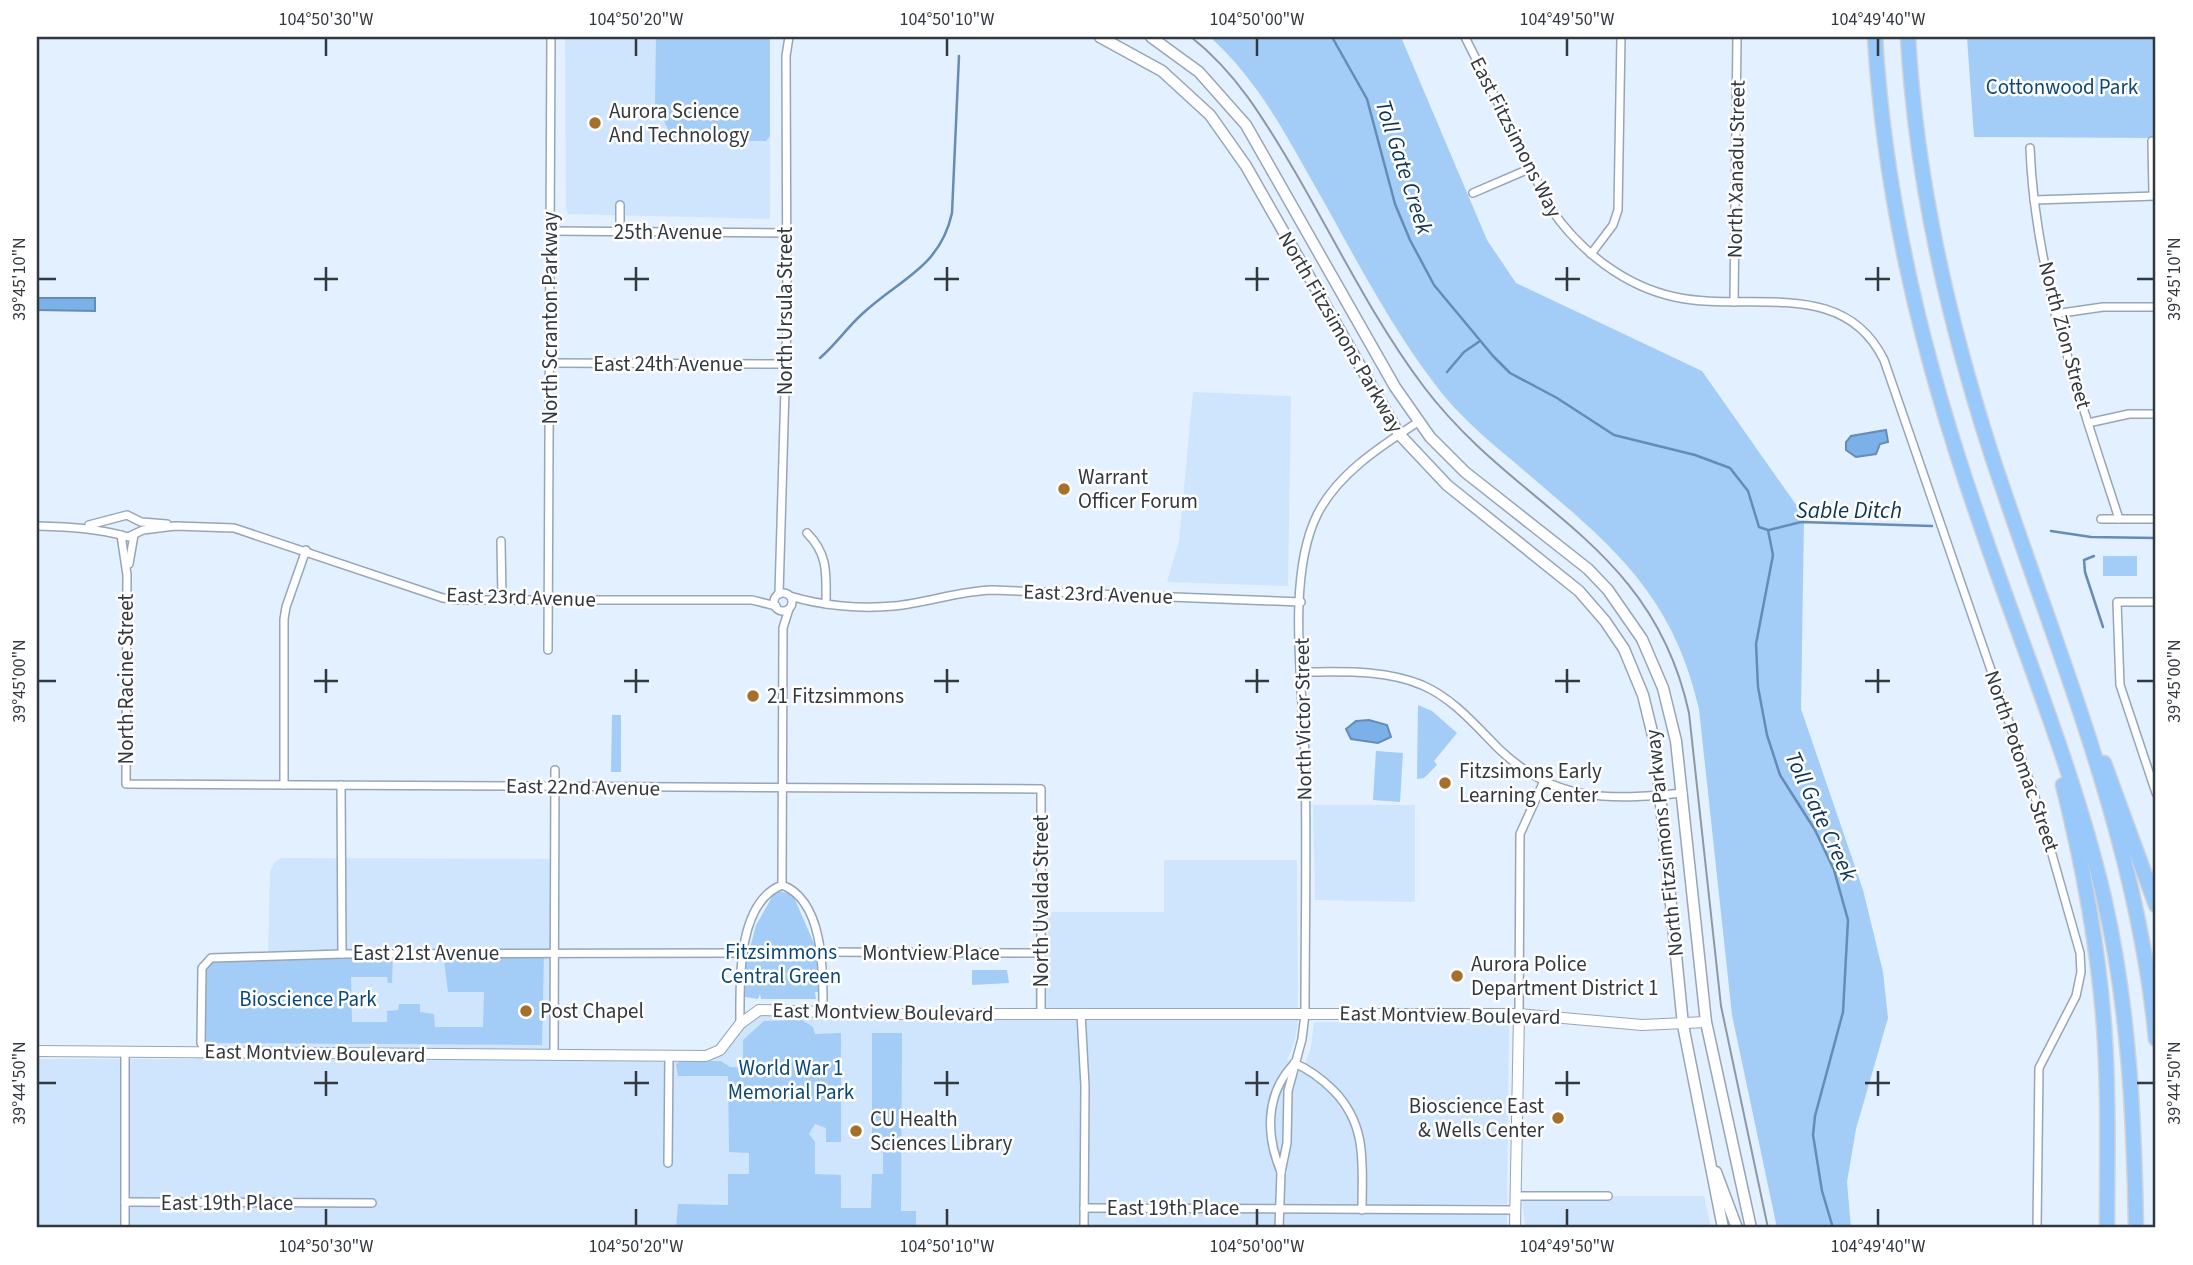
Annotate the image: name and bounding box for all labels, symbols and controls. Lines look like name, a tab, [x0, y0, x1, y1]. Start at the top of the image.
text: 104°50'30"W	[279, 7, 373, 32]
text: 104°50'20"W	[589, 7, 683, 32]
text: 104°50'10"W	[900, 7, 994, 32]
text: 104°50'00"W	[1210, 7, 1304, 32]
text: 104°49'50"W	[1520, 7, 1614, 32]
text: 104°49'40"W	[1831, 7, 1925, 32]
street label: East Fitzsimons Way	[1463, 51, 1570, 223]
park label: Cottonwood Park	[1986, 72, 2139, 102]
street label: North Xanadu Street	[1719, 80, 1753, 258]
water label: Toll Gate Creek	[1367, 95, 1442, 240]
place label: Aurora Science And Technology	[609, 96, 750, 150]
marker: Aurora Science And Technology	[587, 115, 603, 131]
street label: North Scranton Parkway	[535, 211, 565, 425]
street label: 25th Avenue	[614, 217, 722, 247]
street label: North Fitzsimons Parkway	[1271, 226, 1411, 439]
street label: North Ursula Street	[770, 227, 800, 395]
text: 39°45'10"N	[7, 237, 32, 321]
text: 39°45'10"N	[2162, 237, 2187, 321]
street label: North Zion Street	[2031, 258, 2099, 412]
street label: East 24th Avenue	[593, 349, 743, 379]
place label: Warrant Officer Forum	[1078, 462, 1198, 516]
marker: Warrant Officer Forum	[1056, 481, 1072, 497]
water label: Sable Ditch	[1796, 494, 1902, 527]
street label: East 23rd Avenue	[1023, 576, 1173, 612]
street label: East 23rd Avenue	[446, 579, 596, 615]
street label: North Racine Street	[111, 594, 141, 764]
street label: North Victor Street	[1287, 637, 1319, 801]
text: 39°45'00"N	[7, 639, 32, 723]
text: 39°45'00"N	[2162, 639, 2187, 723]
street label: North Potomac Street	[1977, 666, 2067, 856]
place label: 21 Fitzsimmons	[767, 681, 904, 711]
marker: 21 Fitzsimmons	[745, 688, 761, 704]
street label: North Fitzsimons Parkway	[1637, 728, 1691, 958]
water label: Toll Gate Creek	[1776, 746, 1866, 887]
place label: Fitzsimons Early Learning Center	[1459, 756, 1602, 810]
street label: East 22nd Avenue	[506, 771, 660, 803]
marker: Fitzsimons Early Learning Center	[1437, 775, 1453, 791]
street label: North Uvalda Street	[1026, 815, 1056, 987]
park label: Fitzsimmons Central Green	[721, 937, 841, 991]
street label: East 21st Avenue	[353, 938, 499, 968]
street label: Montview Place	[862, 938, 1000, 968]
place label: Aurora Police Department District 1	[1471, 949, 1658, 1003]
marker: Aurora Police Department District 1	[1449, 968, 1465, 984]
park label: Bioscience Park	[239, 984, 377, 1014]
street label: East Montview Boulevard	[772, 995, 994, 1029]
place label: Post Chapel	[540, 996, 644, 1026]
street label: East Montview Boulevard	[1339, 998, 1561, 1032]
marker: Post Chapel	[518, 1003, 534, 1019]
street label: East Montview Boulevard	[204, 1036, 426, 1070]
text: 39°44'50"N	[7, 1041, 32, 1125]
text: 39°44'50"N	[2162, 1041, 2187, 1125]
park label: World War 1 Memorial Park	[728, 1053, 855, 1107]
place label: Bioscience East & Wells Center	[1409, 1091, 1545, 1145]
place label: CU Health Sciences Library	[870, 1104, 1013, 1158]
marker: Bioscience East & Wells Center	[1550, 1110, 1566, 1126]
marker: CU Health Sciences Library	[848, 1123, 864, 1139]
street label: East 19th Place	[161, 1188, 293, 1218]
street label: East 19th Place	[1107, 1193, 1239, 1223]
text: 104°50'30"W	[279, 1234, 373, 1259]
text: 104°50'20"W	[589, 1234, 683, 1259]
text: 104°50'10"W	[900, 1234, 994, 1259]
text: 104°50'00"W	[1210, 1234, 1304, 1259]
text: 104°49'50"W	[1520, 1234, 1614, 1259]
text: 104°49'40"W	[1831, 1234, 1925, 1259]

